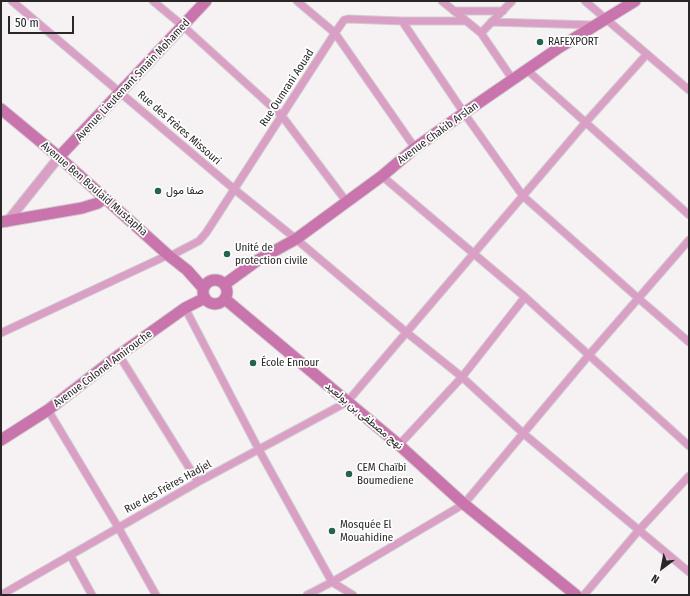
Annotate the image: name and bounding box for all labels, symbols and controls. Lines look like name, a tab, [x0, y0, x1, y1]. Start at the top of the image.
scale bar	[10, 8, 76, 34]
text: 50 m	[15, 16, 39, 30]
street label: Avenue Lieutenant Smain Mohamed	[73, 16, 193, 144]
place label: RAFEXPORT	[548, 35, 599, 49]
marker: RAFEXPORT	[535, 37, 545, 47]
street label: Rue Oumrani Aouad	[257, 47, 317, 129]
street label: Rue des Frères Missouri	[135, 88, 223, 168]
street label: Avenue Chakib Arslan	[395, 99, 481, 167]
street label: Avenue Ben Boulaid Mustapha	[38, 139, 150, 239]
place label: صفا مول	[166, 184, 204, 198]
marker: صفا مول	[153, 186, 163, 196]
place label: Unité de protection civile	[235, 241, 308, 267]
marker: Unité de protection civile	[222, 249, 232, 259]
street label: Avenue Colonel Amirouche	[51, 328, 155, 410]
place label: École Ennour	[261, 356, 319, 370]
marker: École Ennour	[248, 358, 258, 368]
street label: نهج مصطفى بن بولعيد	[322, 379, 406, 453]
street label: Rue des Frères Hadjel	[122, 458, 214, 516]
place label: CEM Chaïbi Boumediene	[357, 461, 414, 487]
marker: CEM Chaïbi Boumediene	[344, 469, 354, 479]
place label: Mosquée El Mouahidine	[340, 518, 393, 544]
marker: Mosquée El Mouahidine	[327, 526, 337, 536]
north arrow	[642, 548, 682, 588]
text: N	[649, 571, 662, 586]

